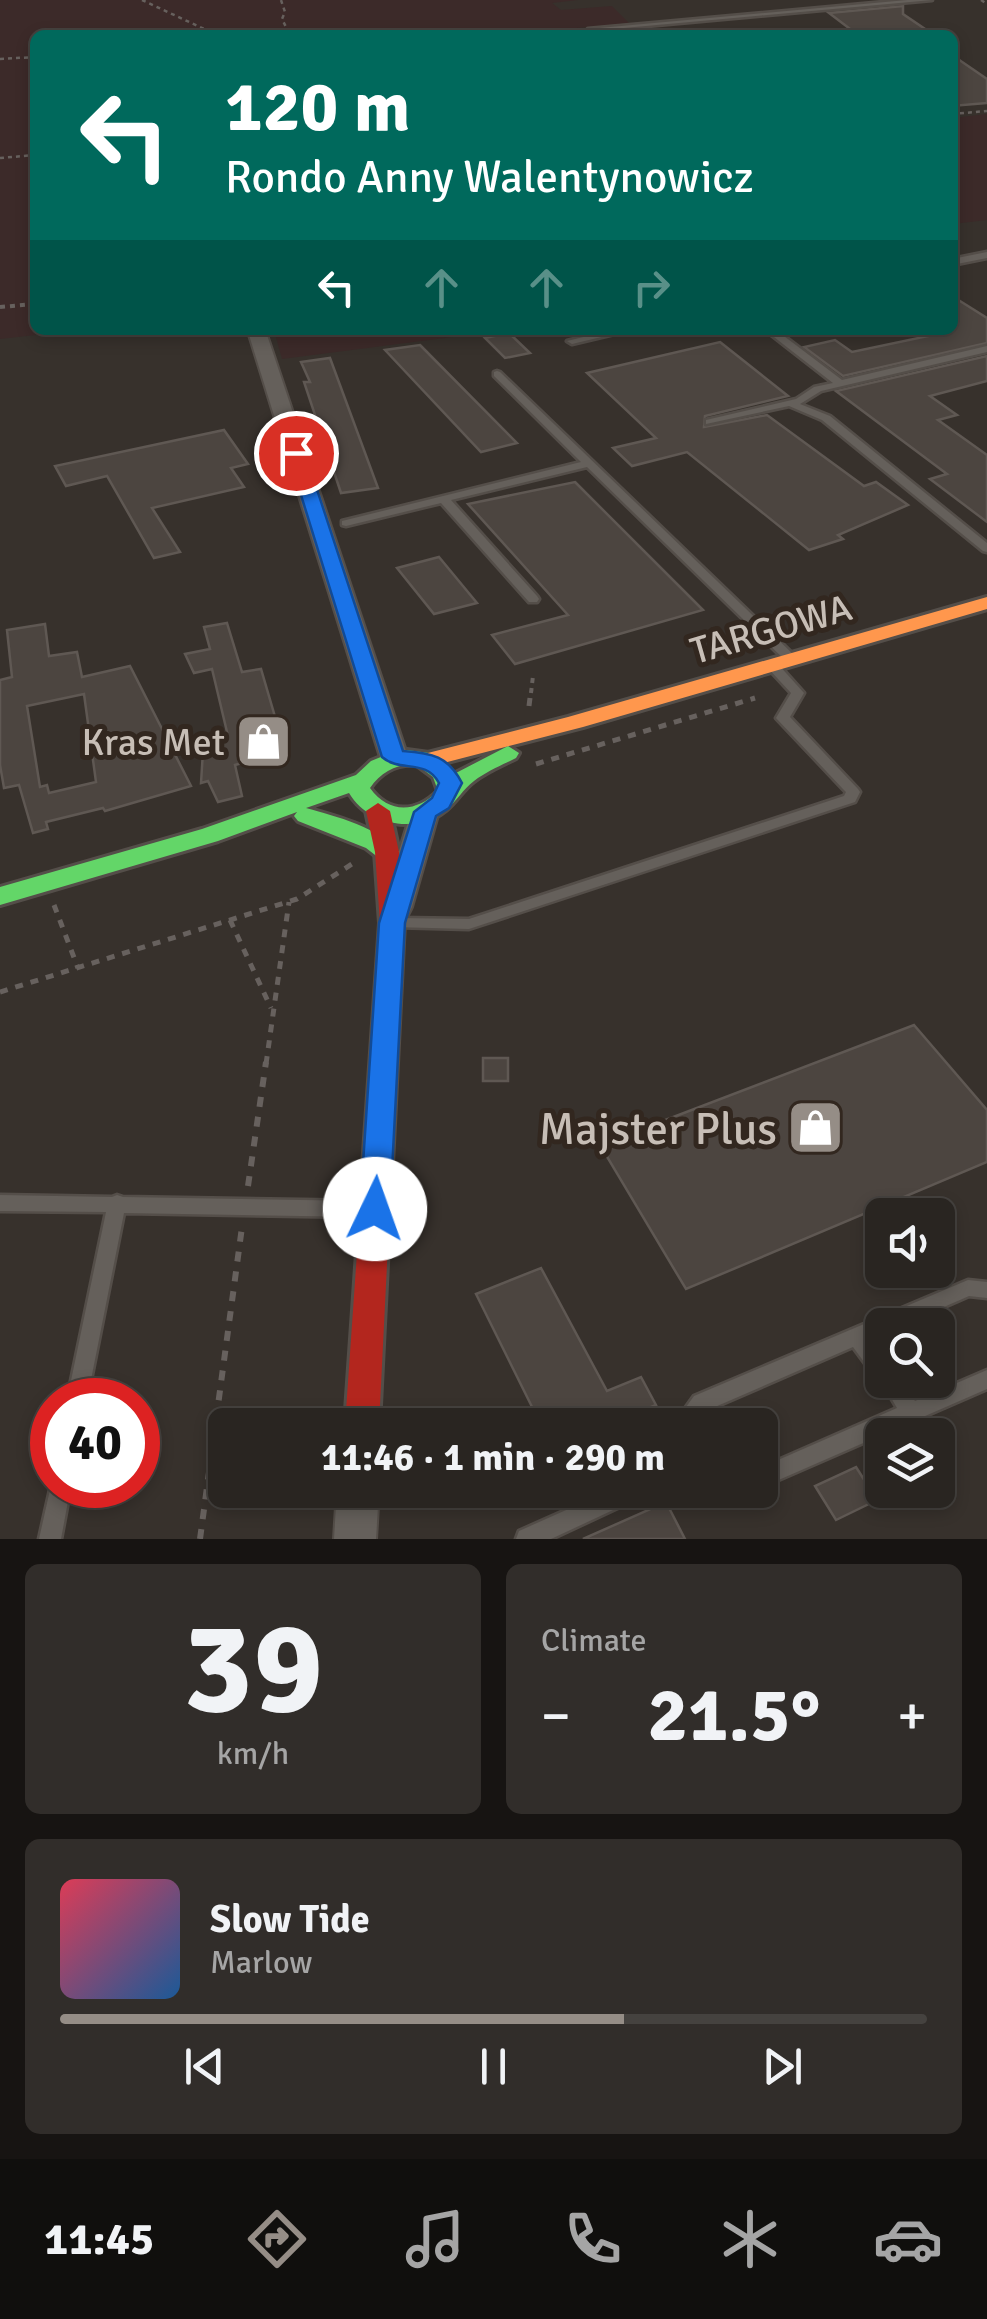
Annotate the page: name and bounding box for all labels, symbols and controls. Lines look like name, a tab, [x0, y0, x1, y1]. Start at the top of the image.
text: 120 m	[225, 64, 410, 150]
icon: left	[60, 70, 190, 200]
text: Rondo Anny Walentynowicz	[225, 150, 754, 205]
icon: left	[309, 260, 364, 315]
icon: ahead	[414, 260, 469, 315]
icon: ahead	[519, 260, 574, 315]
icon: right	[624, 260, 679, 315]
pin	[254, 411, 339, 496]
icon: arrive	[269, 426, 324, 481]
street label: TARGOWA	[685, 584, 857, 675]
shop icon: Kras Met	[234, 712, 294, 772]
place label: Kras Met	[81, 719, 225, 766]
shop icon: Majster Plus	[786, 1098, 846, 1158]
place label: Majster Plus	[539, 1102, 777, 1157]
position arrow	[323, 1157, 427, 1261]
map controls	[865, 1198, 955, 1508]
button: sound	[865, 1198, 955, 1288]
button: search	[865, 1308, 955, 1398]
speed limit sign: 40	[30, 1378, 160, 1508]
button: layers	[865, 1418, 955, 1508]
text: 11:46 · 1 min · 290 m	[321, 1434, 665, 1481]
text: 39	[183, 1589, 323, 1749]
text: Climate	[541, 1621, 647, 1660]
text: 21.5°	[648, 1669, 821, 1762]
text: −	[541, 1682, 571, 1750]
text: +	[897, 1682, 927, 1750]
text: km/h	[217, 1734, 289, 1773]
text: Slow Tide	[210, 1896, 370, 1943]
text: Marlow	[210, 1943, 312, 1982]
icon: previous	[177, 2039, 232, 2094]
icon: pause	[466, 2039, 521, 2094]
icon: next	[755, 2039, 810, 2094]
icon: directions	[242, 2204, 312, 2274]
icon: music	[400, 2204, 470, 2274]
icon: phone	[558, 2204, 628, 2274]
icon: climate	[715, 2204, 785, 2274]
icon: car	[873, 2204, 943, 2274]
text: 11:45	[44, 2212, 154, 2267]

